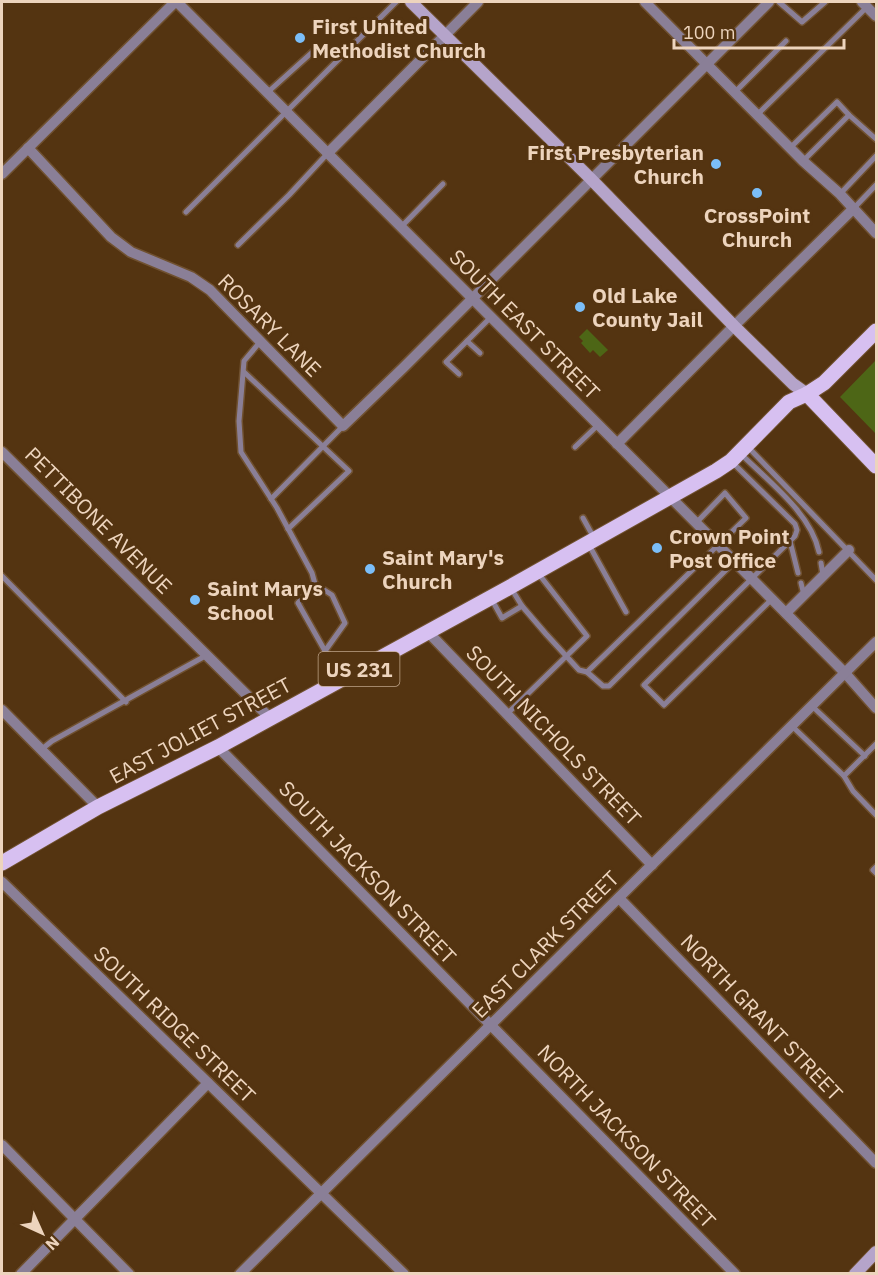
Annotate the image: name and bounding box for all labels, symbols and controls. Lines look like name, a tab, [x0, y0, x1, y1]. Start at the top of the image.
place label: First United Methodist Church	[312, 12, 486, 64]
scale bar	[674, 12, 844, 50]
text: 100 m	[683, 21, 735, 44]
marker: First United Methodist Church	[293, 31, 307, 45]
place label: First Presbyterian Church	[527, 138, 704, 190]
marker: First Presbyterian Church	[709, 157, 723, 171]
marker: CrossPoint Church	[750, 186, 764, 200]
place label: CrossPoint Church	[704, 201, 810, 253]
street label: SOUTH EAST STREET	[444, 243, 606, 405]
street label: ROSARY LANE	[212, 267, 328, 383]
place label: Old Lake County Jail	[592, 281, 703, 333]
marker: Old Lake County Jail	[573, 300, 587, 314]
street label: PETTIBONE AVENUE	[19, 440, 179, 600]
place label: Crown Point Post Office	[669, 522, 790, 574]
marker: Crown Point Post Office	[650, 541, 664, 555]
place label: Saint Mary's Church	[382, 543, 504, 595]
marker: Saint Mary's Church	[363, 562, 377, 576]
place label: Saint Marys School	[207, 574, 323, 626]
marker: Saint Marys School	[188, 593, 202, 607]
street label: SOUTH NICHOLS STREET	[460, 639, 648, 831]
road number: US 231	[318, 652, 400, 686]
street label: EAST JOLIET STREET	[104, 670, 296, 790]
street label: SOUTH JACKSON STREET	[273, 775, 463, 969]
street label: EAST CLARK STREET	[465, 864, 625, 1024]
street label: NORTH GRANT STREET	[675, 928, 849, 1106]
street label: SOUTH RIDGE STREET	[88, 939, 262, 1109]
street label: NORTH JACKSON STREET	[532, 1038, 722, 1234]
north arrow	[12, 1203, 72, 1263]
text: N	[41, 1232, 64, 1255]

